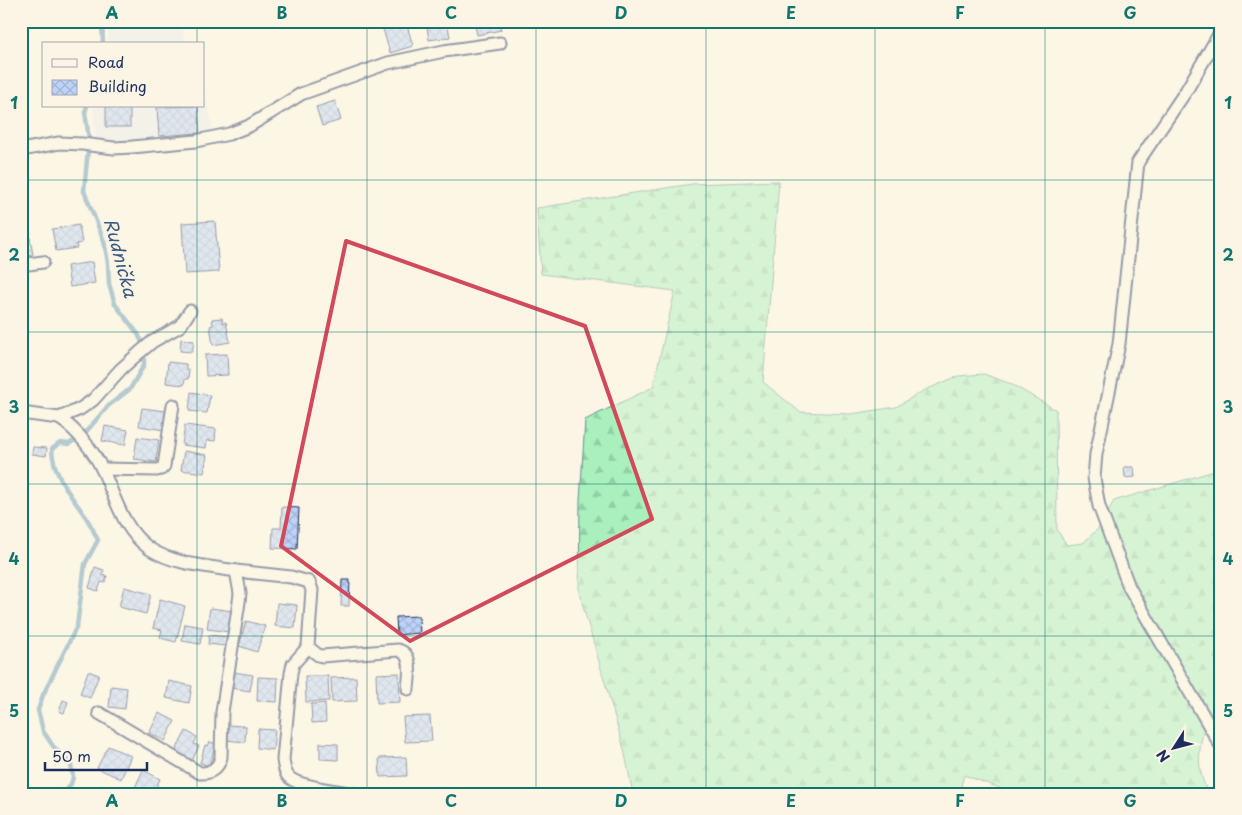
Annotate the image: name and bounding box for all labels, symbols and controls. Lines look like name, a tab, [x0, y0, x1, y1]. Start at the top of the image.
text: A	[106, 0, 119, 24]
text: B	[277, 0, 288, 24]
text: C	[445, 0, 457, 24]
text: D	[615, 0, 627, 24]
text: E	[786, 0, 796, 24]
text: F	[955, 0, 965, 24]
text: G	[1123, 0, 1137, 24]
legend	[42, 42, 205, 108]
text: Road	[88, 50, 124, 73]
text: Building	[88, 74, 147, 97]
text: 1	[10, 90, 18, 114]
text: 1	[1224, 90, 1232, 114]
water label: Rudnička	[98, 215, 145, 301]
text: 2	[8, 242, 20, 266]
text: 2	[1222, 242, 1234, 266]
text: 3	[9, 394, 19, 418]
text: 3	[1223, 394, 1233, 418]
text: 4	[9, 546, 20, 570]
text: 4	[1223, 546, 1234, 570]
text: 5	[9, 698, 19, 722]
text: 5	[1223, 698, 1233, 722]
north arrow	[1150, 722, 1200, 772]
scale bar	[45, 740, 148, 772]
text: 50 m	[52, 744, 91, 767]
text: N	[1151, 745, 1175, 767]
text: A	[106, 788, 119, 812]
text: B	[277, 788, 288, 812]
text: C	[445, 788, 457, 812]
text: D	[615, 788, 627, 812]
text: E	[786, 788, 796, 812]
text: F	[955, 788, 965, 812]
text: G	[1123, 788, 1137, 812]

